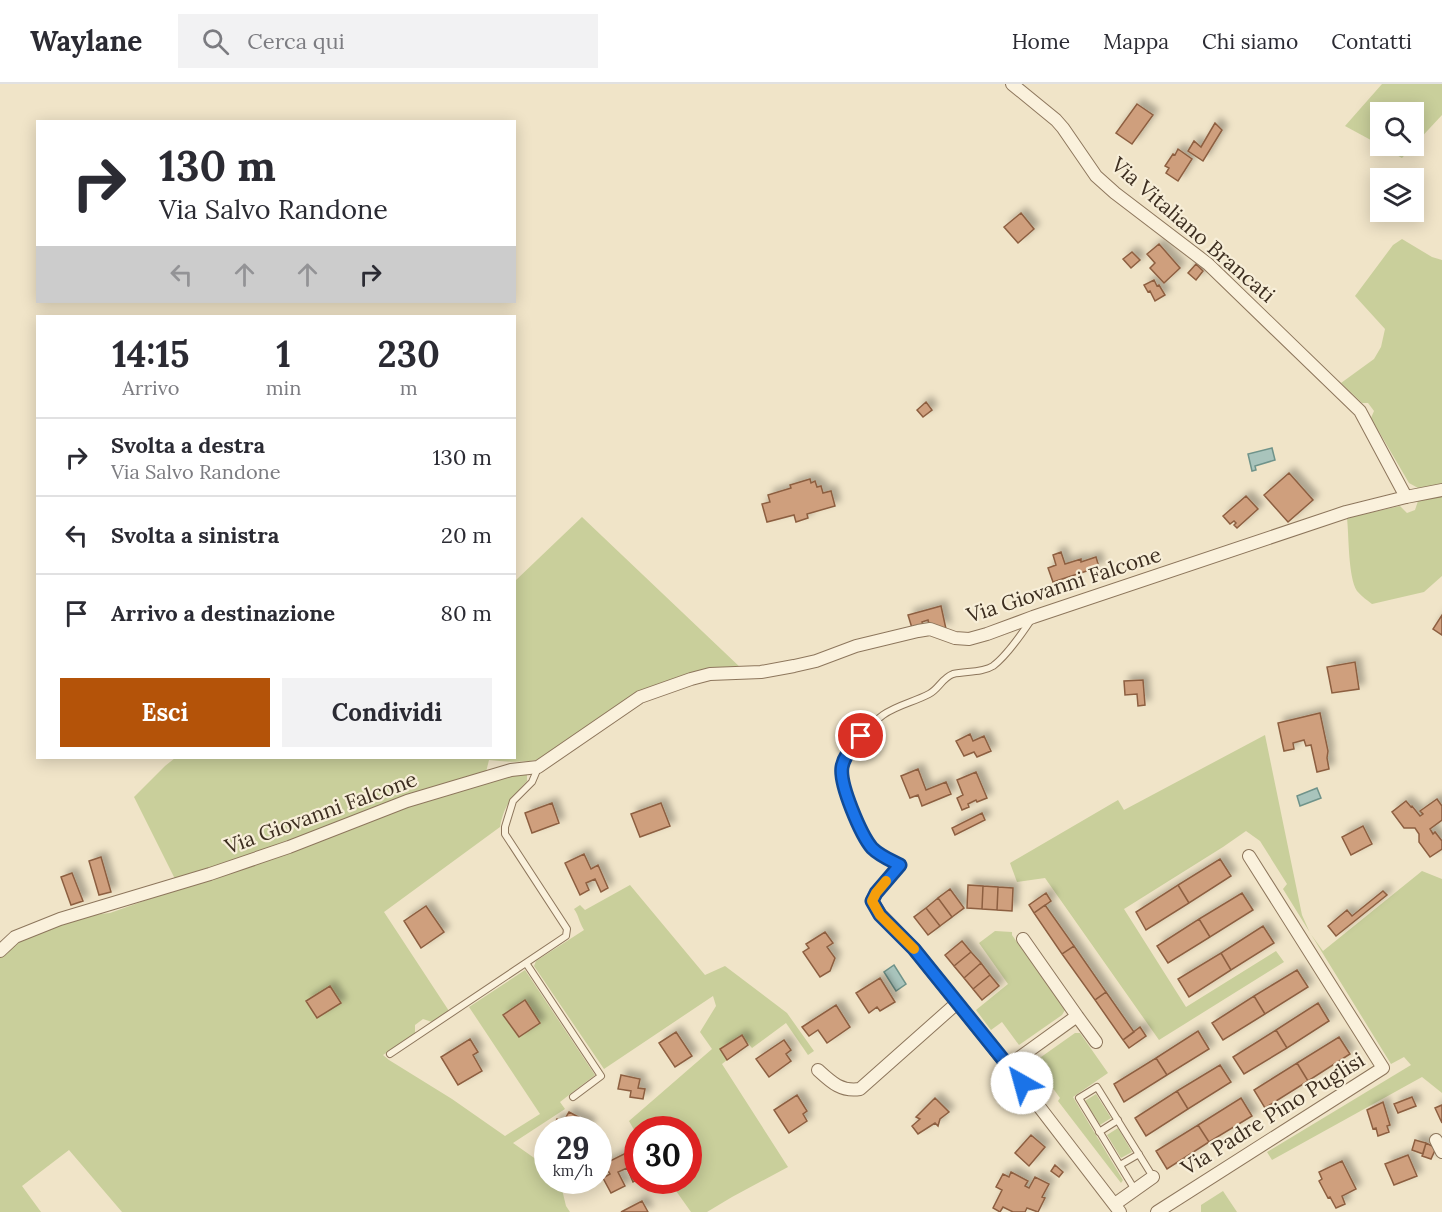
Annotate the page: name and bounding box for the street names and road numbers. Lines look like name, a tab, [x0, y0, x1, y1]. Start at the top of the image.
street label: Via Vitaliano Brancati	[1105, 150, 1281, 308]
street label: Via Giovanni Falcone	[962, 540, 1164, 629]
street label: Via Giovanni Falcone	[220, 765, 421, 860]
street label: Via Padre Pino Puglisi	[1175, 1046, 1370, 1182]

